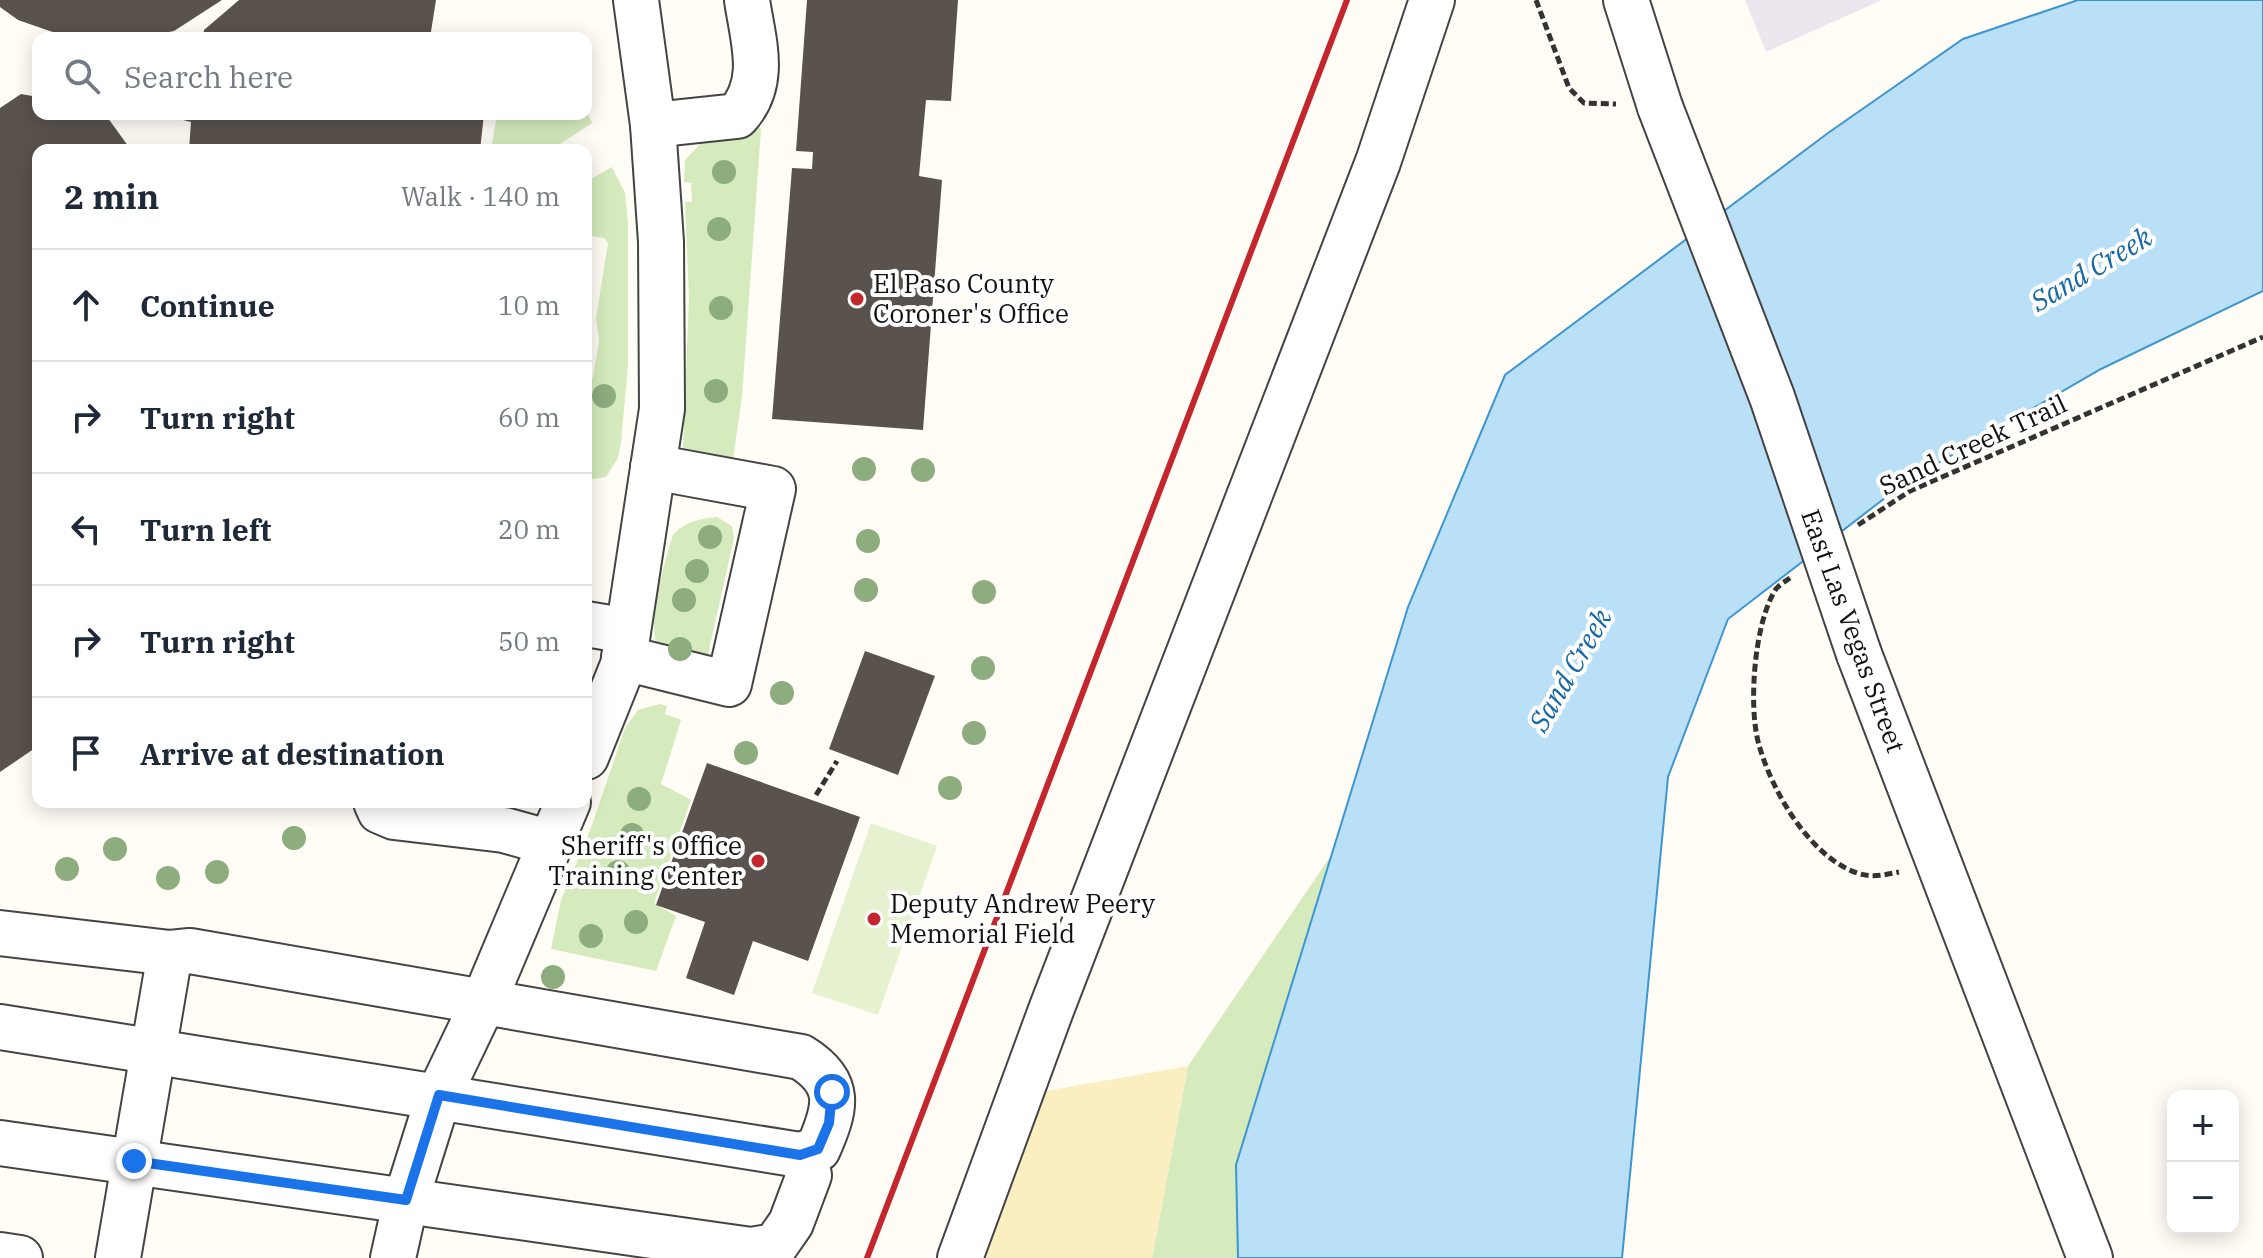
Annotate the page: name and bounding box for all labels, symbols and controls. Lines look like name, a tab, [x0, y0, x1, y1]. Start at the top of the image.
search box	[32, 32, 592, 120]
icon: search	[60, 54, 104, 98]
text: Search here	[124, 57, 293, 96]
text: 2 min	[64, 174, 159, 218]
text: Walk · 140 m	[401, 179, 560, 213]
water label: Sand Creek	[2022, 218, 2159, 320]
place label: El Paso County Coroner's Office	[873, 266, 1069, 330]
icon: ahead	[64, 283, 108, 327]
text: Continue	[140, 286, 275, 325]
text: 10 m	[498, 288, 560, 322]
marker: El Paso County Coroner's Office	[848, 290, 866, 308]
street label: Sand Creek Trail	[1873, 386, 2072, 502]
icon: right	[64, 395, 108, 439]
text: Turn right	[140, 398, 295, 437]
text: 60 m	[498, 400, 560, 434]
street label: East Las Vegas Street	[1794, 504, 1914, 757]
icon: left	[64, 507, 108, 551]
text: Turn left	[140, 510, 272, 549]
text: 20 m	[498, 512, 560, 546]
water label: Sand Creek	[1519, 602, 1620, 739]
icon: right	[64, 619, 108, 663]
text: Turn right	[140, 622, 295, 661]
text: 50 m	[498, 624, 560, 658]
icon: arrive	[64, 731, 108, 775]
text: Arrive at destination	[140, 734, 445, 773]
place label: Sheriff's Office Training Center	[548, 828, 742, 892]
marker: Sheriff's Office Training Center	[749, 852, 767, 870]
place label: Deputy Andrew Peery Memorial Field	[890, 886, 1155, 950]
marker: Deputy Andrew Peery Memorial Field	[865, 910, 883, 928]
route start	[814, 1074, 850, 1110]
map controls	[2167, 1090, 2239, 1234]
button: +	[2167, 1090, 2239, 1162]
route end	[116, 1143, 152, 1179]
button: −	[2167, 1162, 2239, 1234]

